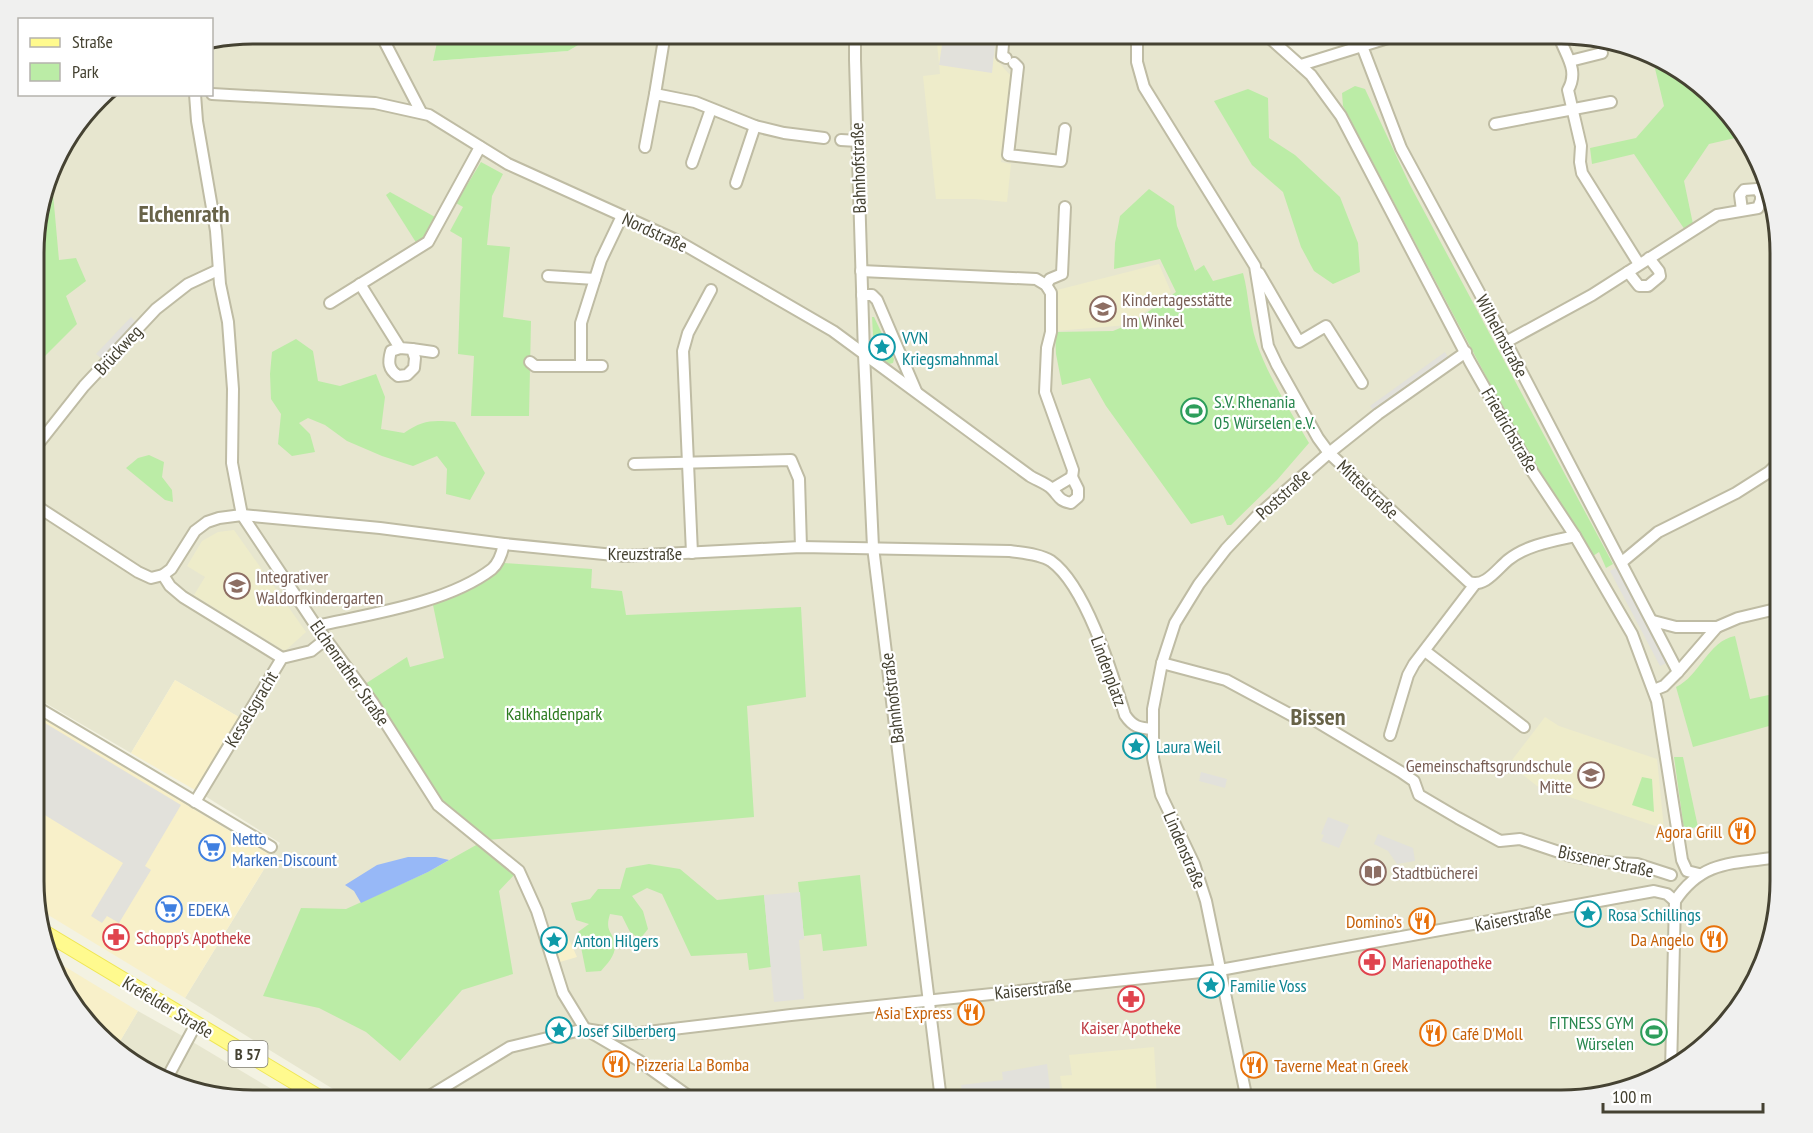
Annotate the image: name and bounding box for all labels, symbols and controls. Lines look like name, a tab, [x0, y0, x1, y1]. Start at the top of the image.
legend	[18, 18, 213, 96]
text: Straße	[72, 30, 113, 53]
text: Park	[72, 60, 99, 83]
street label: Bahnhofstraße	[845, 122, 871, 214]
district label: Elchenrath	[138, 198, 230, 229]
street label: Nordstraße	[619, 207, 691, 257]
place label: Kindertagesstätte Im Winkel	[1122, 288, 1232, 332]
street label: Wilhelmstraße	[1471, 290, 1533, 382]
school or university icon: Kindertagesstätte Im Winkel	[1088, 294, 1118, 324]
street label: Brückweg	[89, 320, 147, 380]
place label: VVN Kriegsmahnmal	[901, 326, 999, 370]
place icon: VVN Kriegsmahnmal	[867, 332, 897, 362]
street label: Friedrichstraße	[1477, 384, 1543, 476]
place label: S.V. Rhenania 05 Würselen e.V.	[1214, 390, 1315, 434]
sports icon: S.V. Rhenania 05 Würselen e.V.	[1179, 396, 1209, 426]
street label: Mittelstraße	[1332, 455, 1404, 523]
street label: Poststraße	[1251, 463, 1315, 525]
street label: Kreuzstraße	[608, 542, 682, 565]
place label: Integrativer Waldorfkindergarten	[256, 565, 383, 609]
school or university icon: Integrativer Waldorfkindergarten	[222, 571, 252, 601]
street label: Elchenrather Straße	[305, 616, 395, 730]
street label: Lindenplatz	[1086, 633, 1132, 709]
street label: Bahnhofstraße	[875, 651, 909, 745]
street label: Kesselsgracht	[219, 667, 283, 751]
district label: Bissen	[1290, 701, 1346, 732]
park label: Kalkhaldenpark	[506, 702, 602, 725]
place icon: Laura Weil	[1121, 731, 1151, 761]
place label: Laura Weil	[1156, 735, 1222, 758]
place label: Gemeinschaftsgrundschule Mitte	[1406, 754, 1572, 798]
school or university icon: Gemeinschaftsgrundschule Mitte	[1576, 760, 1606, 790]
street label: Lindenstraße	[1158, 808, 1212, 892]
restaurant icon: Agora Grill	[1727, 816, 1757, 846]
place label: Agora Grill	[1656, 820, 1723, 843]
place label: Netto Marken-Discount	[232, 827, 337, 871]
supermarket icon: Netto Marken-Discount	[197, 833, 227, 863]
street label: Bissener Straße	[1556, 840, 1656, 882]
library icon: Stadtbücherei	[1358, 857, 1388, 887]
place label: Stadtbücherei	[1392, 861, 1478, 884]
supermarket icon: EDEKA	[154, 894, 184, 924]
place label: EDEKA	[188, 898, 230, 921]
street label: Kaiserstraße	[1473, 899, 1553, 937]
place icon: Rosa Schillings	[1573, 899, 1603, 929]
place label: Rosa Schillings	[1608, 903, 1701, 926]
restaurant icon: Domino's	[1407, 906, 1437, 936]
place label: Domino's	[1346, 910, 1402, 933]
pharmacy icon: Schopp's Apotheke	[101, 922, 131, 952]
restaurant icon: Da Angelo	[1699, 924, 1729, 954]
place icon: Anton Hilgers	[539, 925, 569, 955]
place label: Schopp's Apotheke	[136, 926, 251, 949]
place label: Da Angelo	[1630, 928, 1694, 951]
place label: Anton Hilgers	[574, 929, 659, 952]
pharmacy icon: Marienapotheke	[1357, 947, 1387, 977]
place label: Marienapotheke	[1392, 951, 1492, 974]
place icon: Familie Voss	[1196, 970, 1226, 1000]
street label: Krefelder Straße	[118, 971, 218, 1043]
street label: Kaiserstraße	[993, 974, 1073, 1004]
place label: Familie Voss	[1230, 974, 1307, 997]
pharmacy icon: Kaiser Apotheke	[1116, 984, 1146, 1014]
restaurant icon: Asia Express	[956, 997, 986, 1027]
place label: Asia Express	[875, 1001, 952, 1024]
place label: FITNESS GYM Würselen	[1549, 1011, 1634, 1055]
place icon: Josef Silberberg	[544, 1015, 574, 1045]
place label: Kaiser Apotheke	[1081, 1016, 1181, 1039]
sports icon: FITNESS GYM Würselen	[1639, 1017, 1669, 1047]
restaurant icon: Café D'Moll	[1418, 1018, 1448, 1048]
place label: Josef Silberberg	[577, 1019, 676, 1042]
place label: Café D'Moll	[1452, 1022, 1524, 1045]
road number: B 57	[228, 1041, 268, 1067]
restaurant icon: Pizzeria La Bomba	[601, 1049, 631, 1079]
restaurant icon: Taverne Meat n Greek	[1239, 1050, 1269, 1080]
place label: Pizzeria La Bomba	[636, 1053, 749, 1076]
place label: Taverne Meat n Greek	[1274, 1054, 1408, 1077]
scale bar	[1603, 1076, 1764, 1114]
text: 100 m	[1612, 1085, 1652, 1108]

